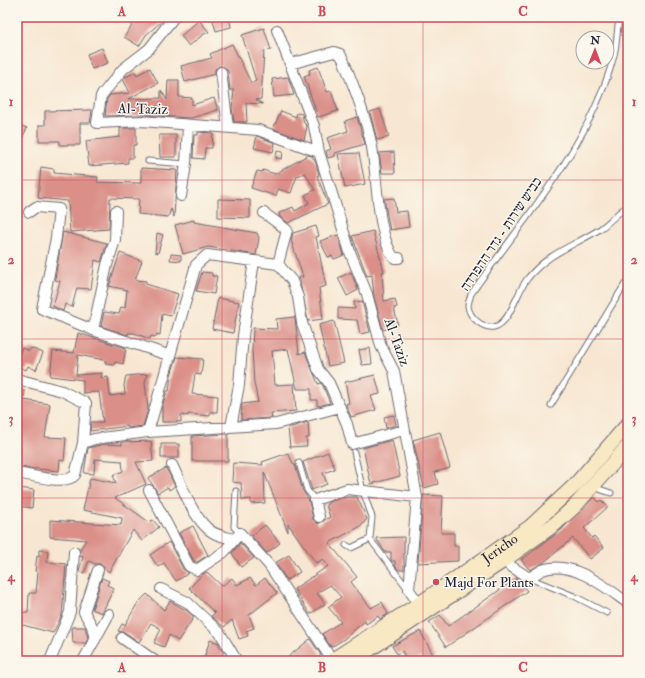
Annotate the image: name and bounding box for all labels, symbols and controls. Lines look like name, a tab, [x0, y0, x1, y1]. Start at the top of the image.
text: A	[117, 4, 127, 20]
text: B	[318, 4, 326, 20]
text: C	[518, 4, 528, 20]
north arrow	[575, 30, 615, 70]
text: N	[589, 34, 601, 47]
text: 1	[9, 94, 14, 110]
text: 1	[632, 94, 637, 110]
street label: Al-Taziz	[117, 100, 169, 118]
street label: כביש שירות - גדר ההפרדה	[457, 174, 545, 294]
text: 2	[8, 252, 15, 268]
text: 2	[631, 252, 638, 268]
street label: Al-Taziz	[380, 315, 414, 369]
text: 3	[9, 411, 14, 427]
text: 3	[632, 411, 637, 427]
street label: Jericho	[478, 530, 521, 567]
text: 4	[6, 569, 15, 585]
text: 4	[629, 569, 638, 585]
place label: Majd For Plants	[444, 574, 534, 591]
marker: Majd For Plants	[431, 577, 441, 587]
text: A	[117, 660, 127, 676]
text: B	[318, 660, 326, 676]
text: C	[518, 660, 528, 676]

